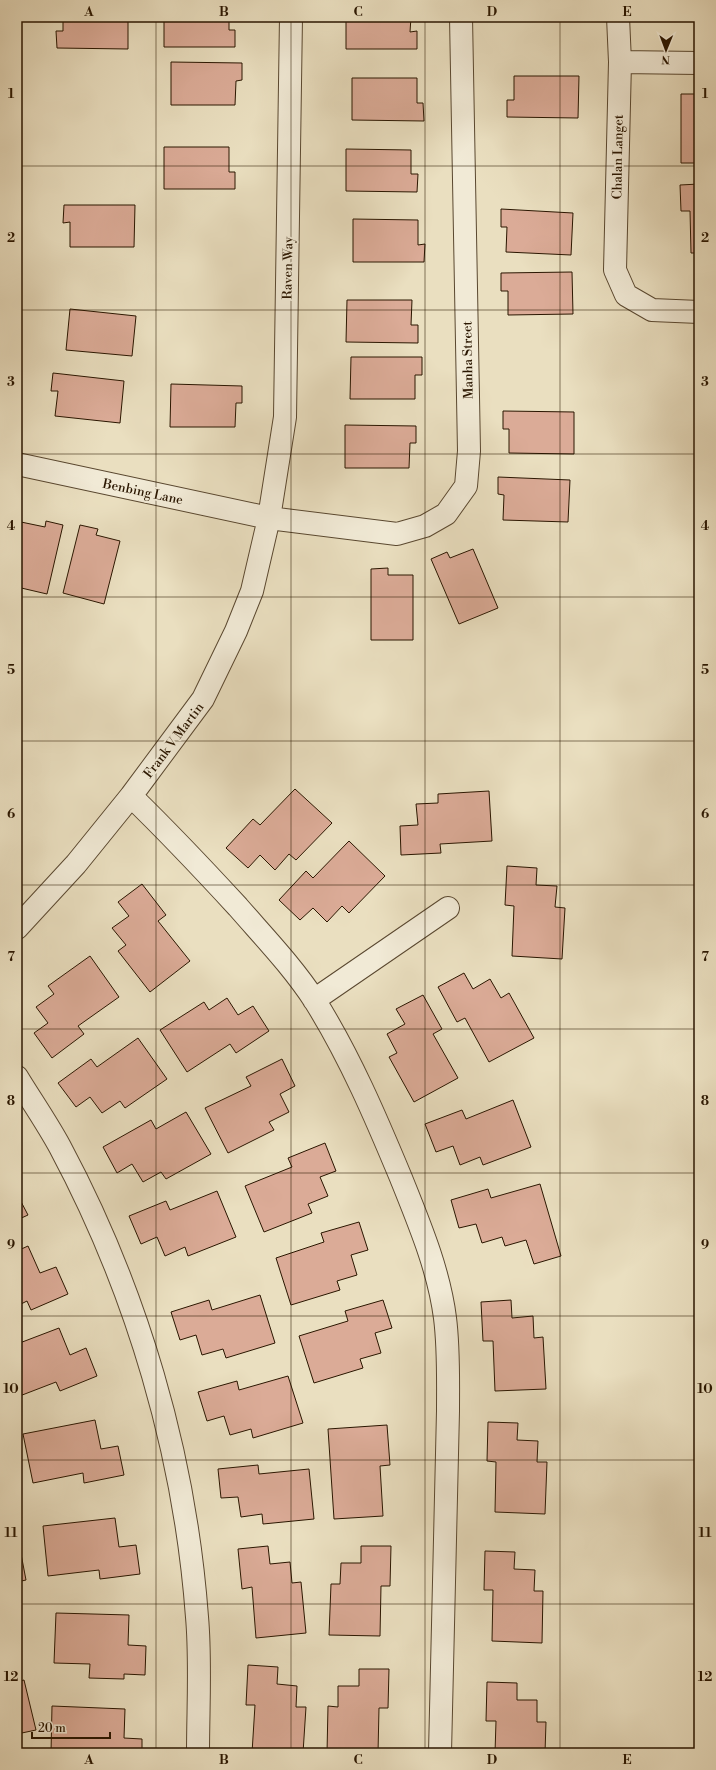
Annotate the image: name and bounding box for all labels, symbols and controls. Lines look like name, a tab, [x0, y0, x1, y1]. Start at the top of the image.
text: A	[83, 4, 94, 20]
text: B	[219, 4, 229, 20]
text: C	[353, 4, 363, 20]
text: D	[487, 4, 497, 20]
text: E	[622, 4, 632, 20]
north arrow	[646, 30, 686, 70]
text: N	[661, 52, 670, 66]
text: 1	[8, 86, 15, 102]
text: 1	[702, 86, 709, 102]
street label: Chalan Langet	[609, 114, 627, 200]
text: 2	[7, 230, 15, 246]
text: 2	[701, 230, 709, 246]
street label: Raven Way	[279, 236, 297, 300]
street label: Manha Street	[459, 320, 477, 399]
text: 3	[7, 374, 15, 390]
text: 3	[701, 374, 709, 390]
street label: Benbing Lane	[100, 475, 185, 508]
text: 4	[7, 518, 16, 534]
text: 4	[701, 518, 710, 534]
text: 5	[7, 662, 15, 678]
text: 5	[701, 662, 709, 678]
street label: Frank V Martin	[140, 699, 208, 782]
text: 6	[7, 806, 15, 822]
text: 6	[701, 806, 709, 822]
text: 7	[7, 949, 15, 965]
text: 7	[701, 949, 709, 965]
text: 8	[7, 1093, 15, 1109]
text: 8	[701, 1093, 709, 1109]
text: 9	[7, 1237, 15, 1253]
text: 9	[701, 1237, 709, 1253]
text: 10	[3, 1381, 19, 1397]
text: 10	[697, 1381, 713, 1397]
text: 11	[5, 1525, 18, 1541]
text: 11	[699, 1525, 712, 1541]
text: 12	[4, 1669, 18, 1685]
text: 12	[698, 1669, 712, 1685]
scale bar	[32, 1714, 110, 1740]
text: 20 m	[38, 1721, 66, 1736]
text: A	[83, 1752, 94, 1768]
text: B	[219, 1752, 229, 1768]
text: C	[353, 1752, 363, 1768]
text: D	[487, 1752, 497, 1768]
text: E	[622, 1752, 632, 1768]

